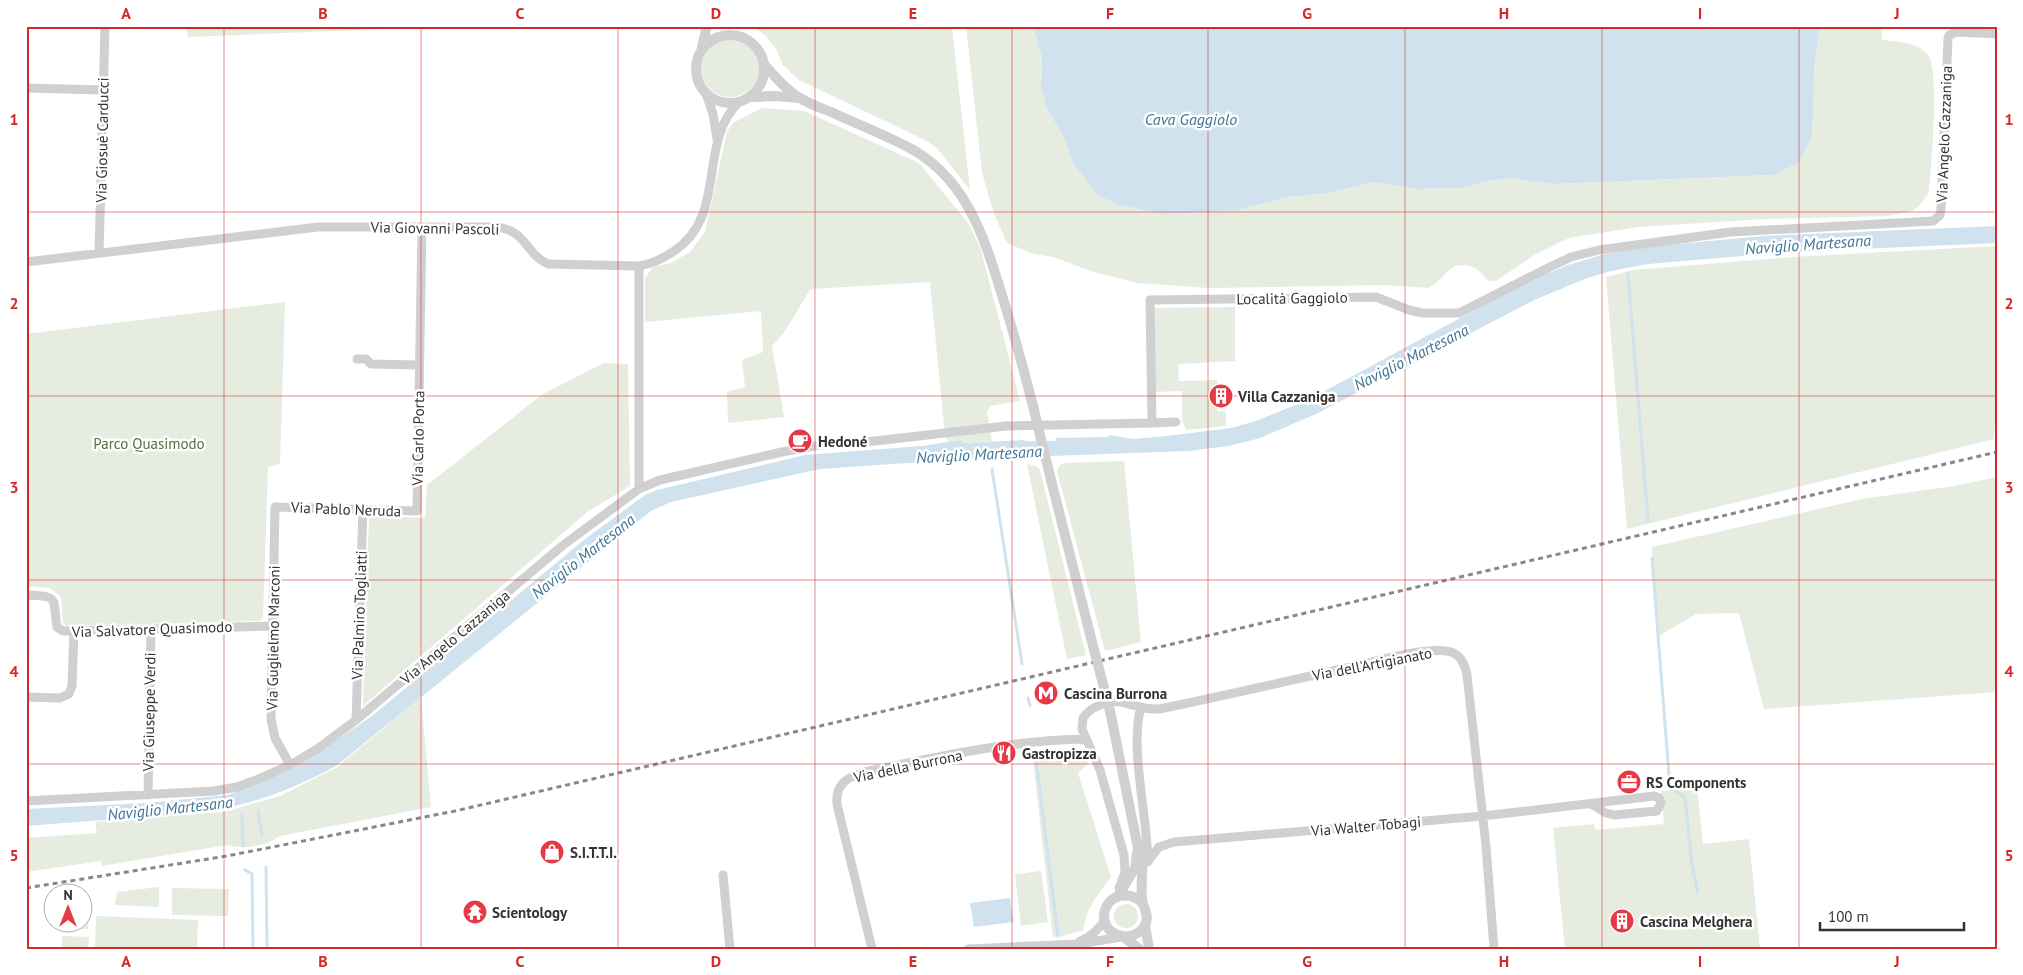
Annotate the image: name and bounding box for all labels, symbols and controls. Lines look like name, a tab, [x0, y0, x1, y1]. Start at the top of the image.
text: A	[121, 3, 131, 23]
text: B	[318, 3, 328, 23]
text: C	[516, 3, 525, 23]
text: D	[711, 3, 721, 23]
text: E	[909, 3, 917, 23]
text: F	[1106, 3, 1114, 23]
text: G	[1302, 3, 1312, 23]
text: H	[1499, 3, 1509, 23]
text: I	[1698, 3, 1702, 23]
text: J	[1893, 3, 1900, 23]
street label: Via Angelo Cazzaniga	[1932, 65, 1956, 204]
street label: Via Giosuè Carducci	[91, 77, 113, 204]
text: 1	[9, 109, 19, 129]
water label: Cava Gaggiolo	[1145, 109, 1237, 129]
text: 1	[2004, 109, 2014, 129]
street label: Via Giovanni Pascoli	[370, 217, 499, 239]
water label: Naviglio Martesana	[1744, 230, 1872, 258]
street label: Località Gaggiolo	[1236, 288, 1348, 308]
text: 2	[9, 293, 19, 313]
text: 2	[2004, 293, 2014, 313]
water label: Naviglio Martesana	[1350, 319, 1472, 395]
building icon: Villa Cazzaniga	[1208, 383, 1234, 409]
place label: Villa Cazzaniga	[1237, 387, 1335, 406]
street label: Via Carlo Porta	[408, 390, 428, 487]
cafe icon: Hedoné	[787, 428, 813, 454]
place label: Hedoné	[818, 432, 868, 451]
park label: Parco Quasimodo	[93, 434, 205, 453]
water label: Naviglio Martesana	[916, 441, 1043, 467]
text: 3	[9, 477, 19, 497]
text: 3	[2004, 477, 2014, 497]
street label: Via Pablo Neruda	[290, 498, 401, 520]
water label: Naviglio Martesana	[527, 509, 639, 603]
street label: Via Palmiro Togliatti	[347, 550, 371, 681]
street label: Via Guglielmo Marconi	[262, 565, 284, 712]
street label: Via Angelo Cazzaniga	[396, 586, 514, 689]
street label: Via Salvatore Quasimodo	[70, 617, 233, 641]
street label: Via dell'Artigianato	[1310, 643, 1433, 685]
street label: Via Giuseppe Verdi	[138, 652, 160, 773]
text: 4	[9, 661, 19, 681]
text: 4	[2004, 661, 2014, 681]
metro station icon: Cascina Burrona	[1033, 680, 1059, 706]
place label: Cascina Burrona	[1064, 684, 1167, 703]
restaurant icon: Gastropizza	[991, 740, 1017, 766]
place label: Gastropizza	[1022, 744, 1097, 763]
street label: Via della Burrona	[851, 745, 964, 787]
office icon: RS Components	[1616, 769, 1642, 795]
place label: RS Components	[1646, 773, 1746, 792]
water label: Naviglio Martesana	[106, 791, 234, 825]
street label: Via Walter Tobagi	[1309, 812, 1422, 840]
shop icon: S.I.T.T.I.	[539, 839, 565, 865]
place label: S.I.T.T.I.	[570, 843, 617, 862]
text: 5	[9, 845, 19, 865]
text: 5	[2004, 845, 2014, 865]
north arrow	[42, 882, 92, 932]
text: N	[63, 886, 73, 904]
temple icon: Scientology	[462, 899, 488, 925]
scale bar	[1820, 900, 1964, 932]
place label: Scientology	[492, 903, 568, 922]
text: 100 m	[1828, 907, 1869, 926]
building icon: Cascina Melghera	[1609, 908, 1635, 934]
place label: Cascina Melghera	[1640, 912, 1753, 931]
text: A	[121, 951, 131, 971]
text: B	[318, 951, 328, 971]
text: C	[516, 951, 525, 971]
text: D	[711, 951, 721, 971]
text: E	[909, 951, 917, 971]
text: F	[1106, 951, 1114, 971]
text: G	[1302, 951, 1312, 971]
text: H	[1499, 951, 1509, 971]
text: I	[1698, 951, 1702, 971]
text: J	[1893, 951, 1900, 971]

